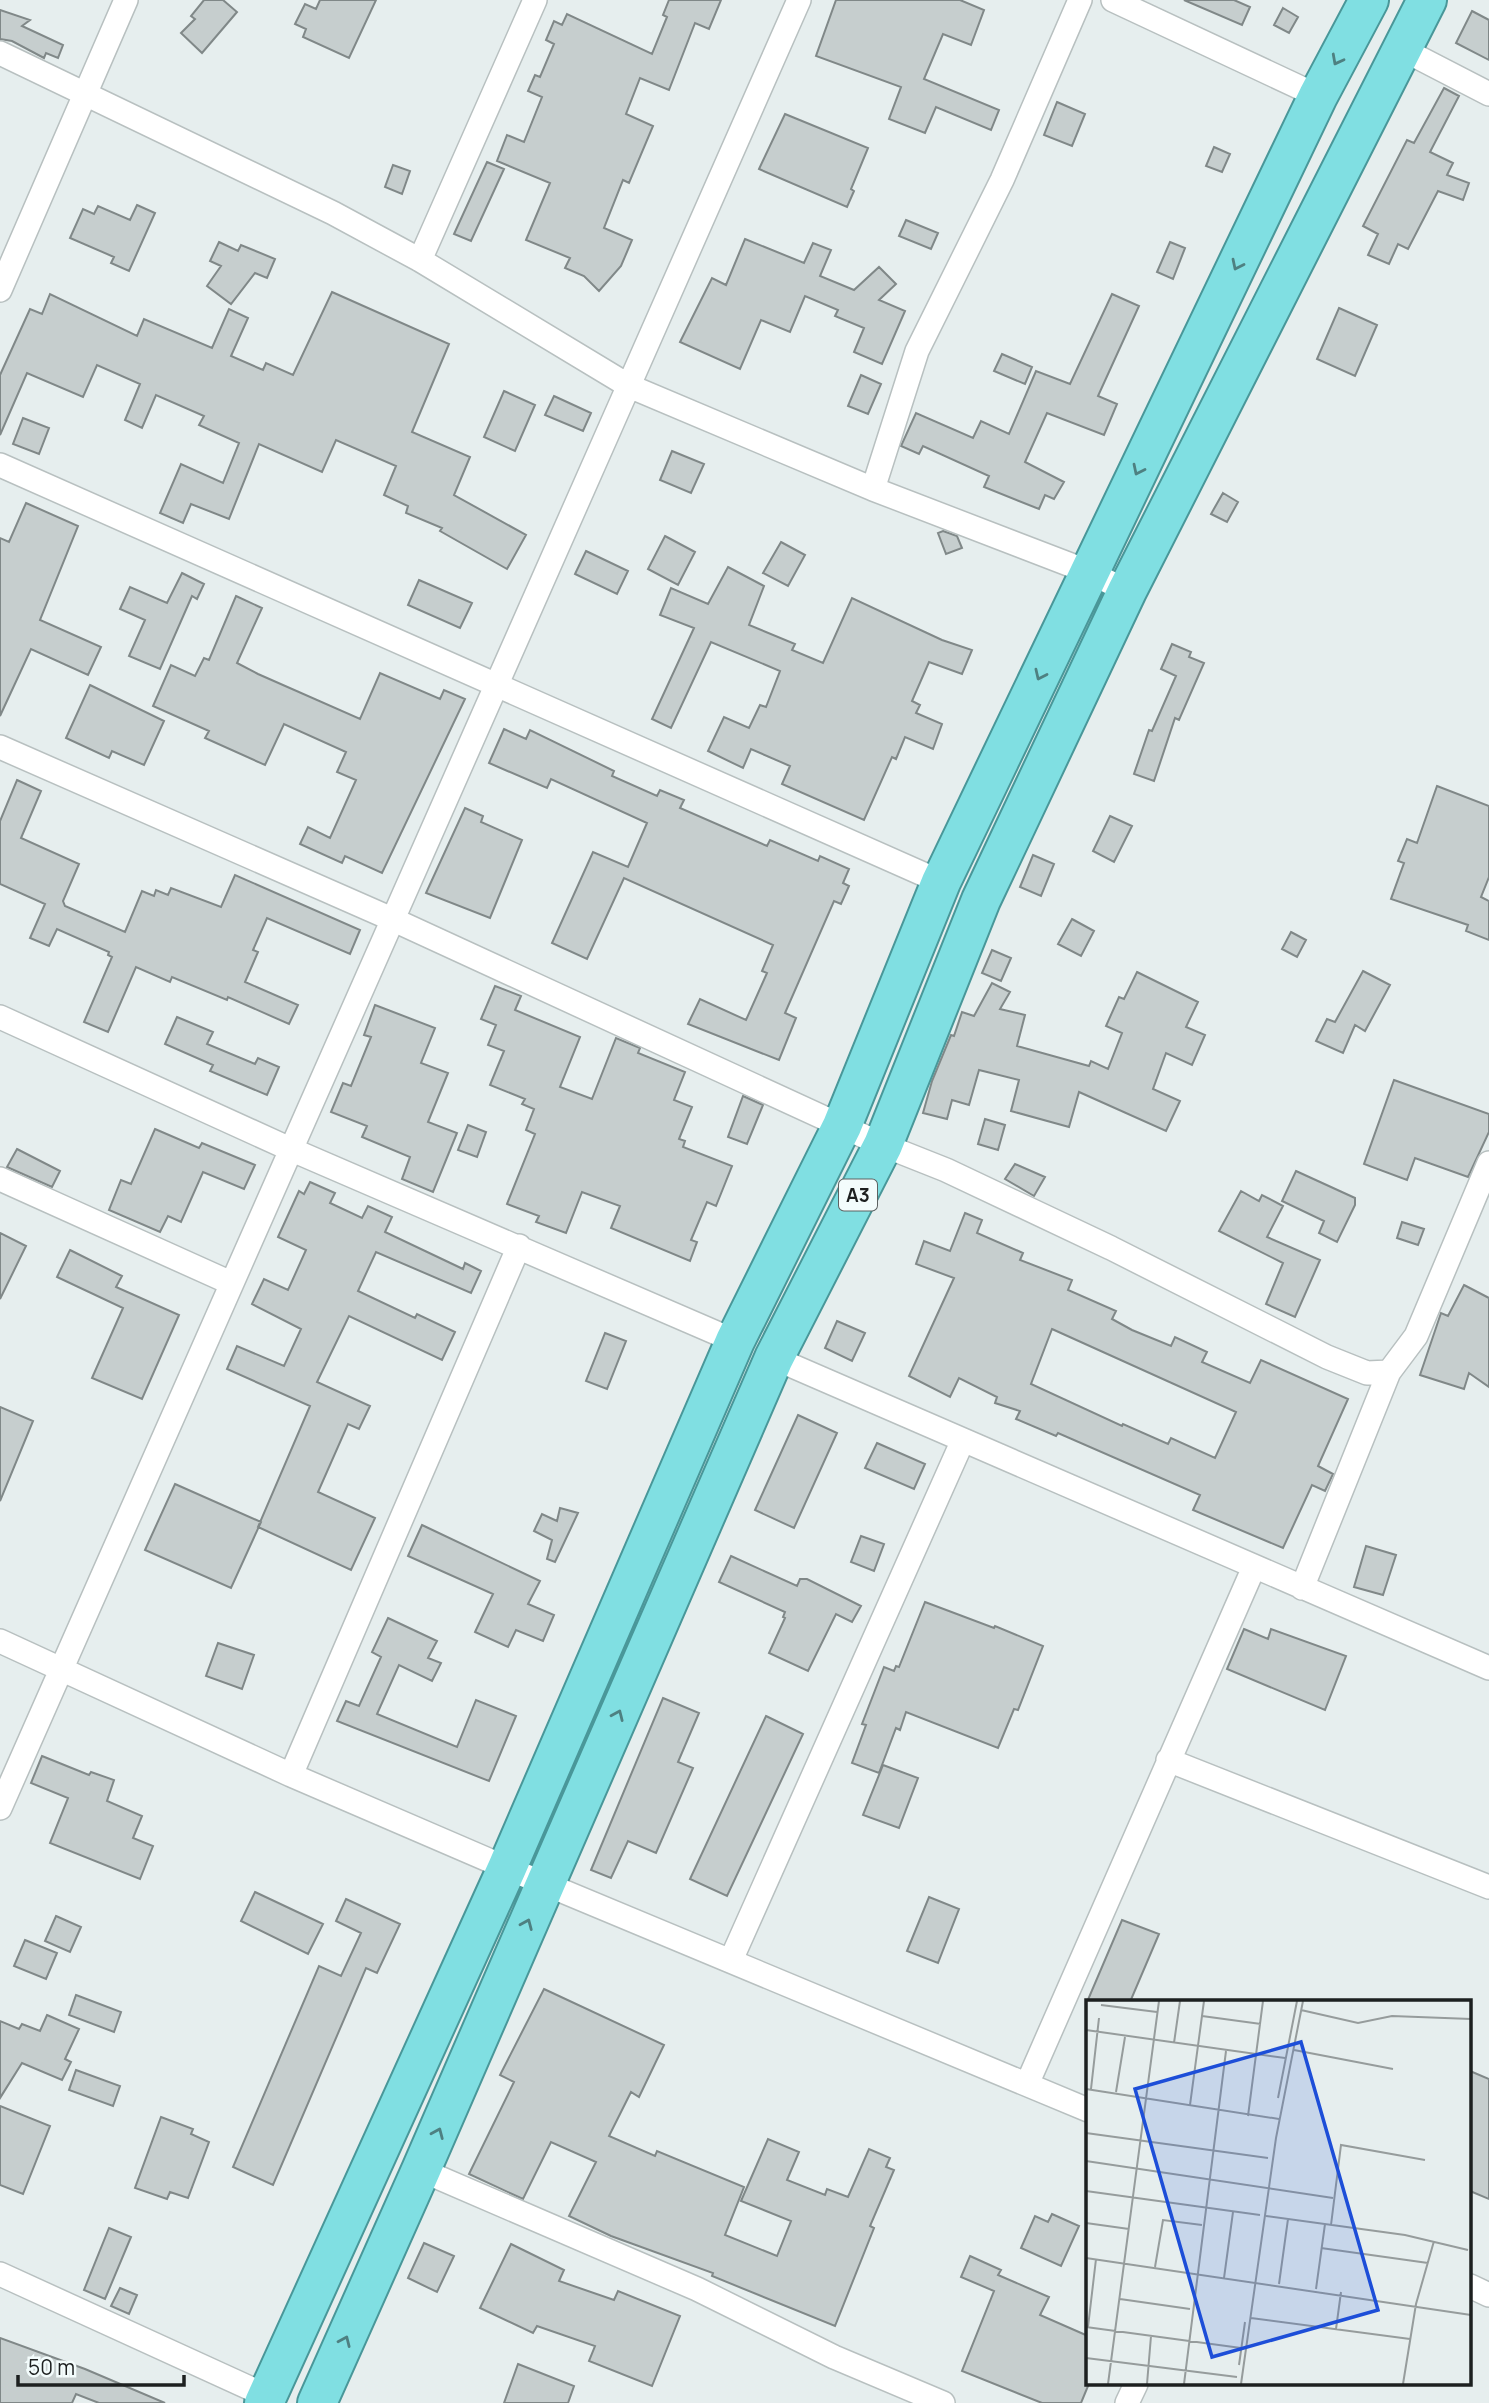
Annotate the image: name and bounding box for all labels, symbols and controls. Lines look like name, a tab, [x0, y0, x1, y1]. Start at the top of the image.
one-way arrow	[1332, 53, 1346, 66]
one-way arrow	[1231, 258, 1245, 270]
one-way arrow	[1133, 463, 1147, 475]
one-way arrow	[1034, 668, 1048, 680]
road number: A3	[839, 1180, 877, 1210]
one-way arrow	[610, 1710, 624, 1723]
one-way arrow	[519, 1919, 533, 1931]
inset map	[1086, 2000, 1472, 2386]
one-way arrow	[429, 2128, 443, 2140]
one-way arrow	[337, 2336, 351, 2348]
scale bar	[18, 2344, 184, 2388]
text: 50 m	[28, 2353, 75, 2381]

